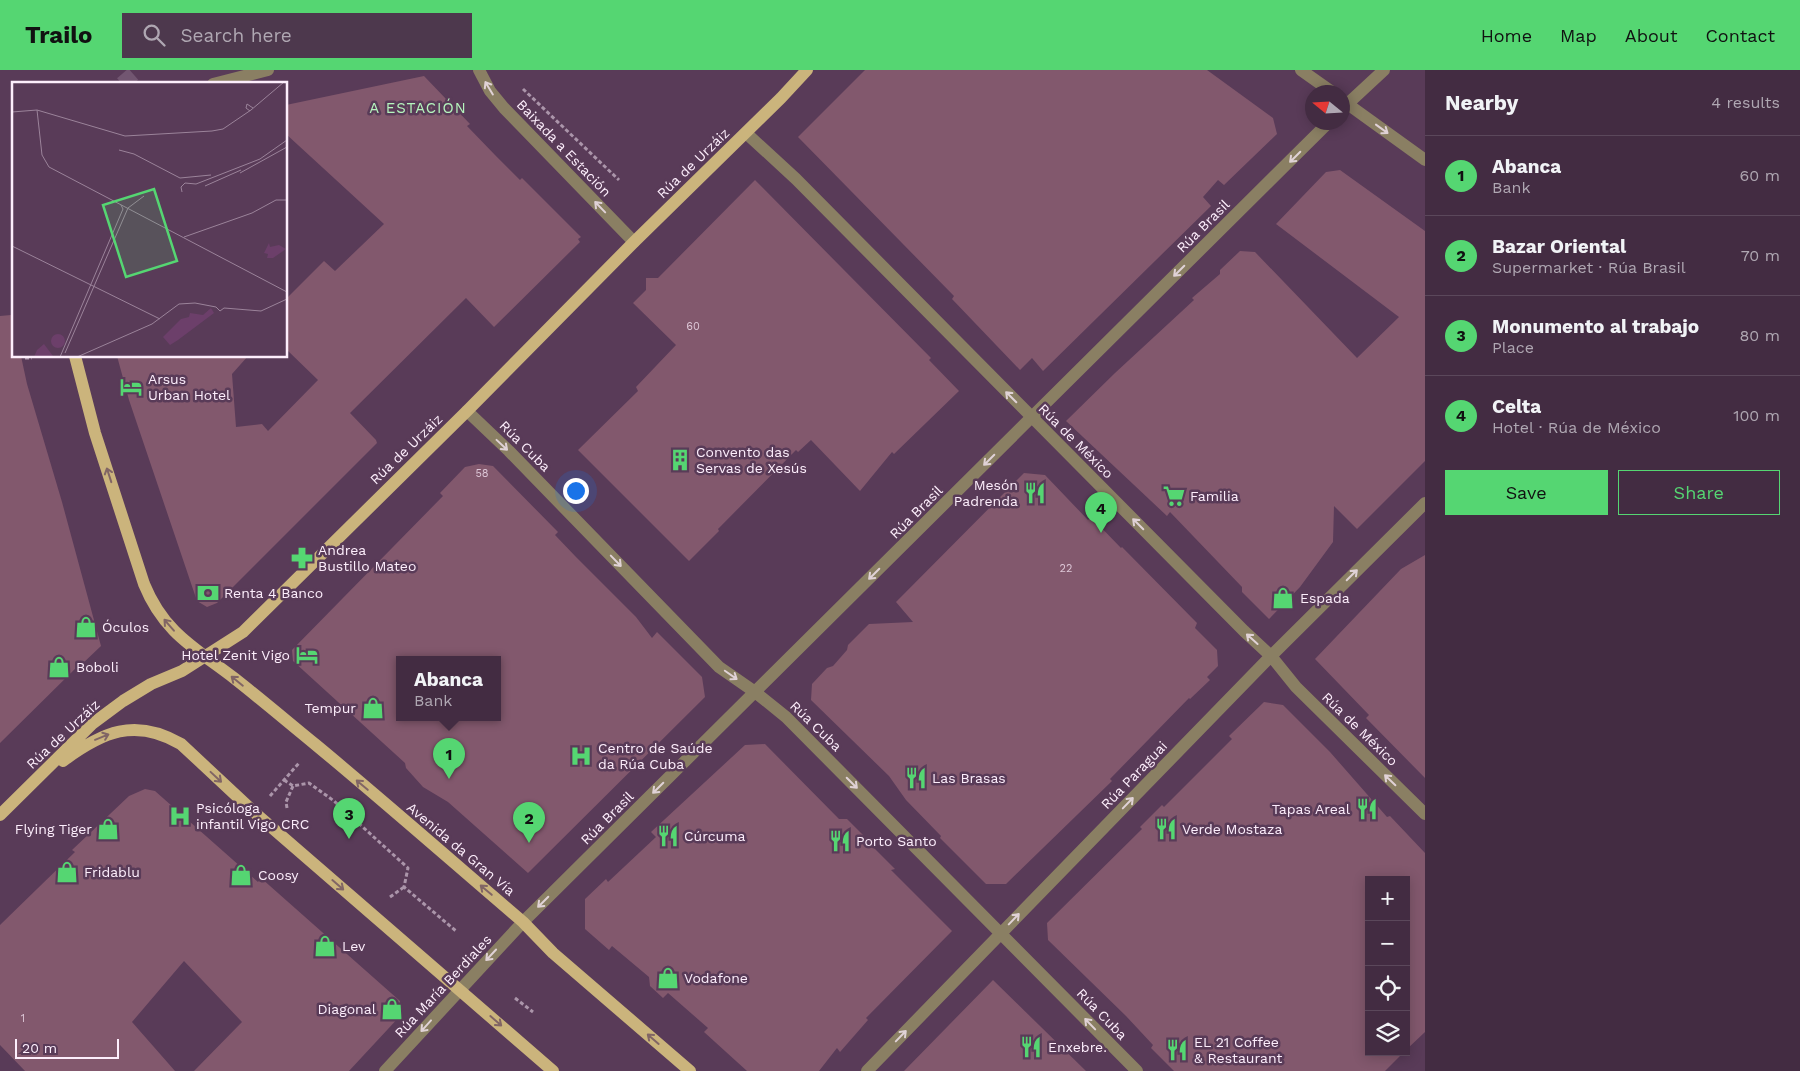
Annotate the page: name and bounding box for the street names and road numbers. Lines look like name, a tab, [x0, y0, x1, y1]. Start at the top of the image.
street label: Baixada a Estación	[514, 96, 614, 200]
street label: Rúa de Urzáiz	[654, 125, 732, 201]
street label: Rúa Brasil	[1173, 196, 1233, 256]
street label: Rúa de México	[1035, 400, 1117, 482]
street label: Rúa de Urzáiz	[367, 411, 445, 487]
street label: Rúa Cuba	[496, 417, 554, 475]
street label: Rúa Brasil	[886, 482, 946, 542]
street label: Rúa de México	[1319, 689, 1401, 769]
street label: Rúa de Urzáiz	[23, 696, 103, 772]
street label: Rúa Cuba	[787, 698, 845, 754]
street label: Rúa Paraguai	[1098, 738, 1170, 812]
street label: Rúa Brasil	[577, 788, 637, 848]
street label: Avenida da Gran Vía	[404, 799, 518, 899]
street label: Rúa María Berdiales	[391, 931, 495, 1041]
street label: Rúa Cuba	[1074, 985, 1130, 1043]

